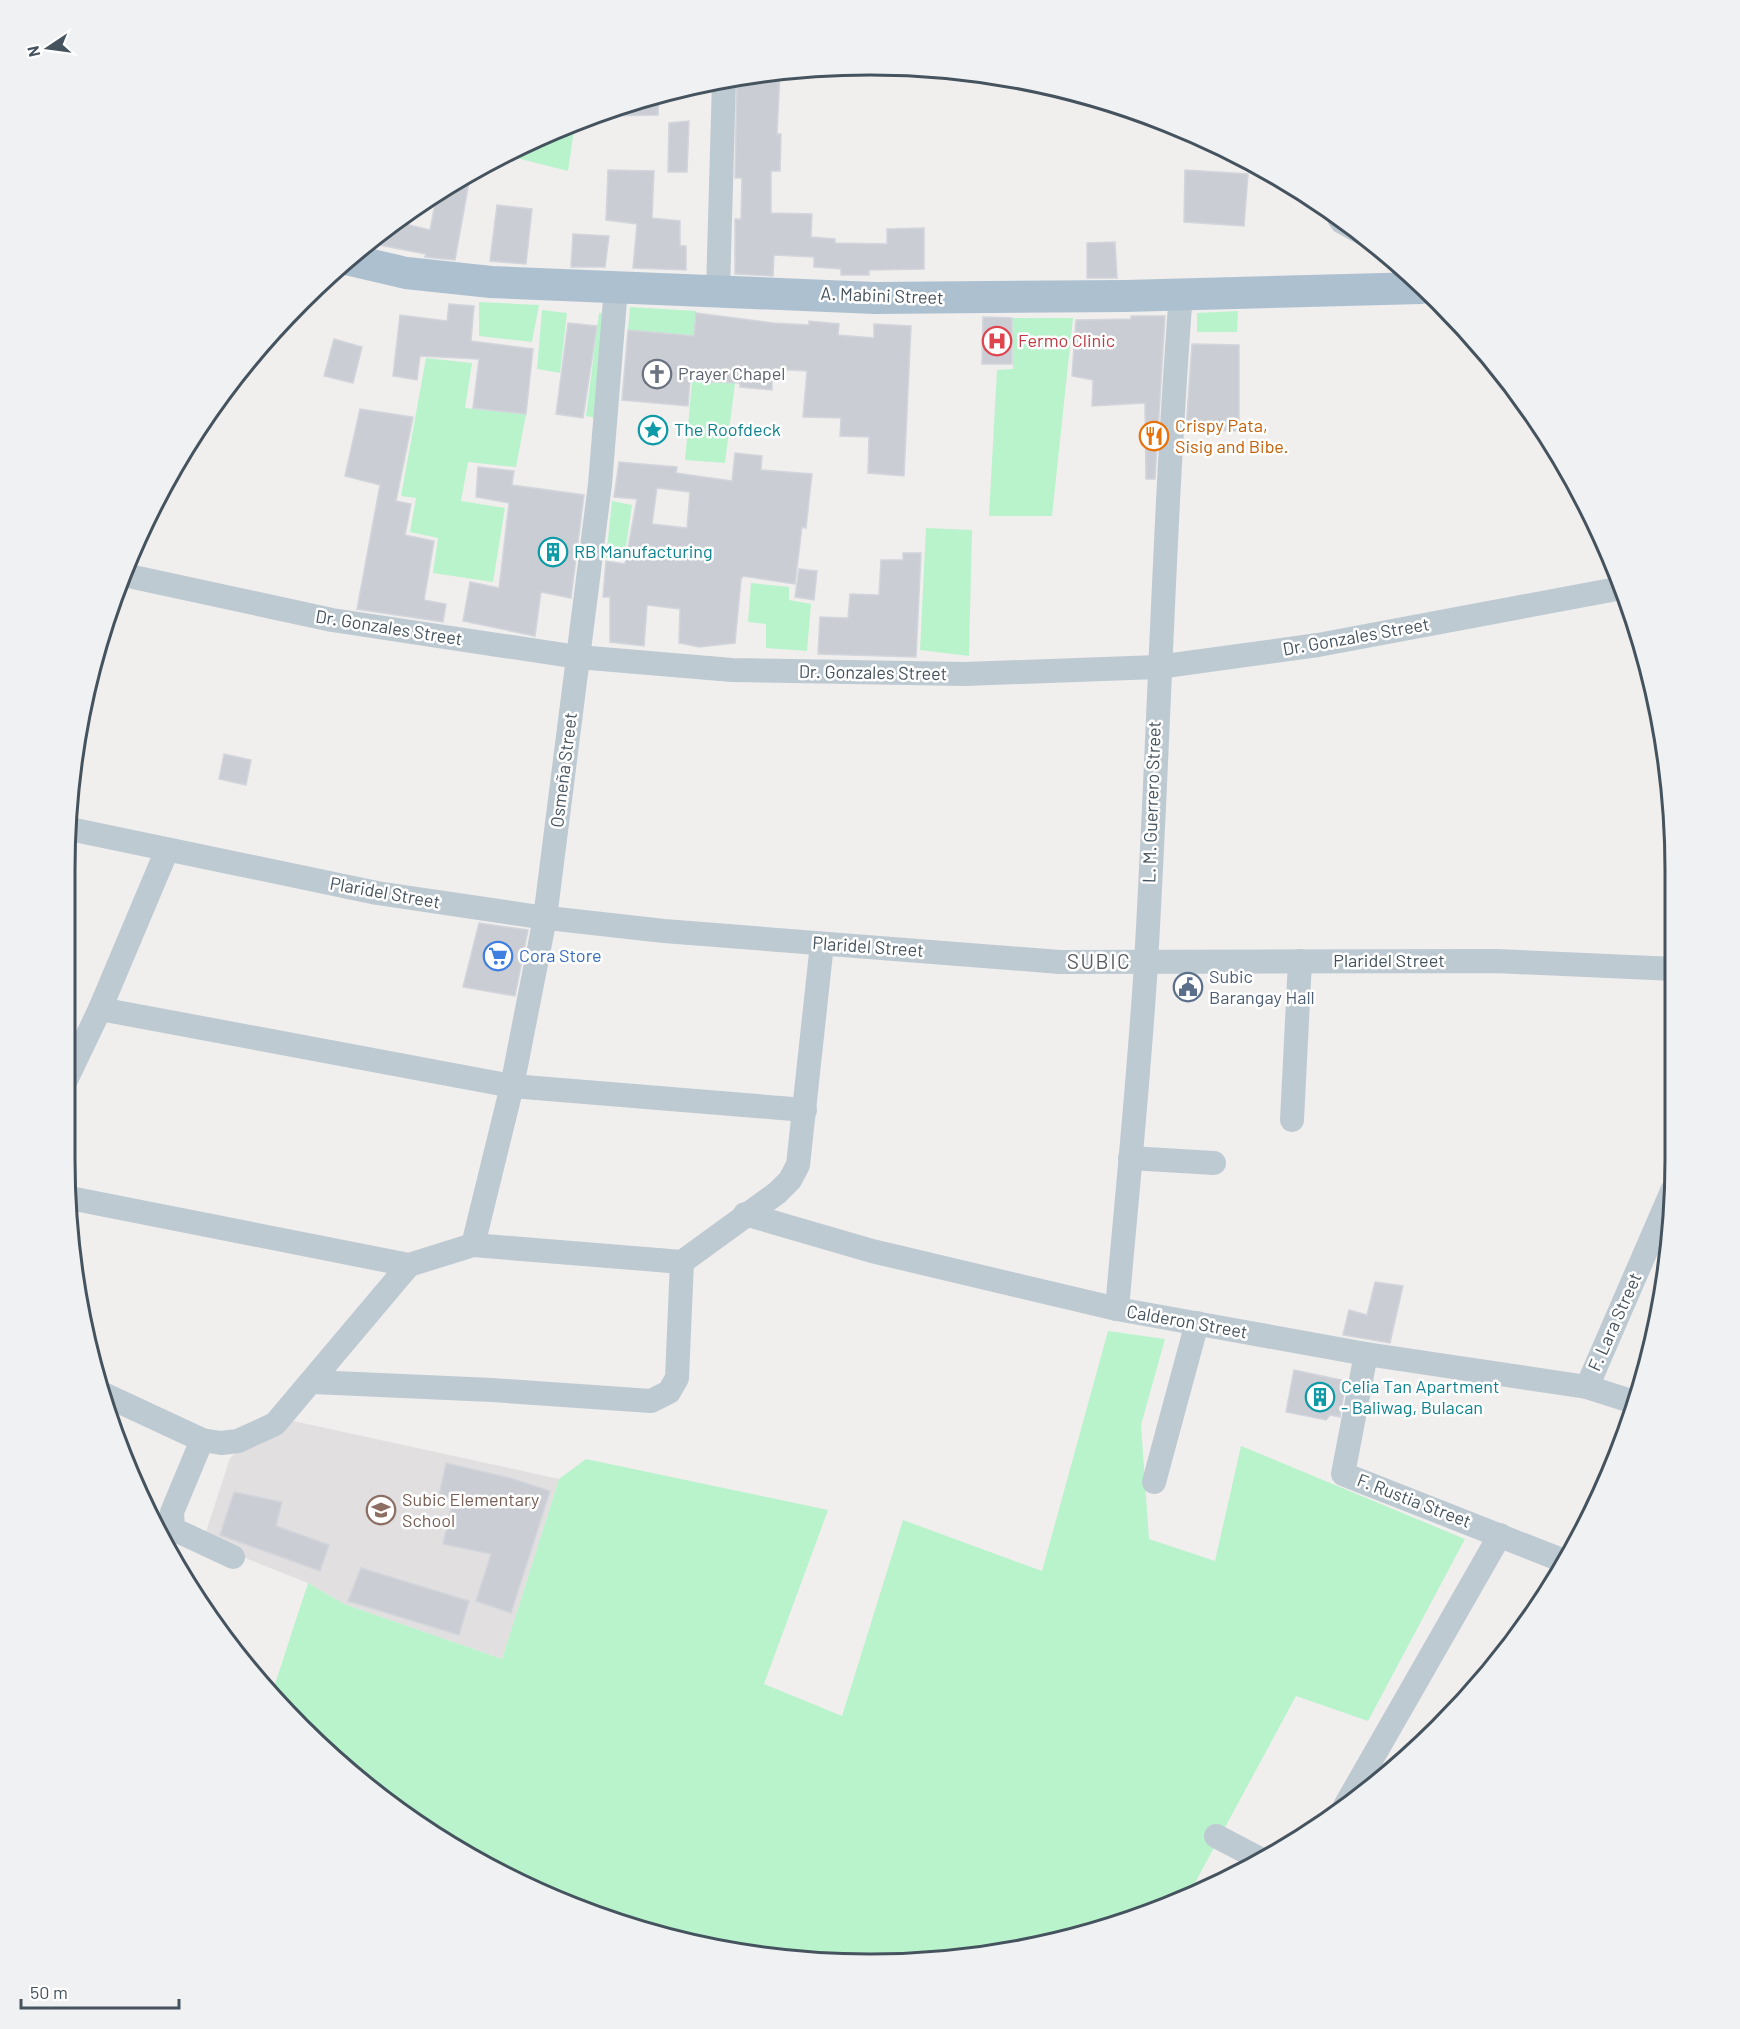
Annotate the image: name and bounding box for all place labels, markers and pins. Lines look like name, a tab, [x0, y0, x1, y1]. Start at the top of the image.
hospital icon: Fermo Clinic	[981, 325, 1013, 357]
place label: Fermo Clinic	[1018, 329, 1115, 351]
church icon: Prayer Chapel	[641, 358, 673, 390]
place label: Prayer Chapel	[678, 362, 785, 384]
place icon: The Roofdeck	[637, 414, 669, 446]
place label: Crispy Pata, Sisig and Bibe.	[1175, 414, 1289, 457]
place label: The Roofdeck	[674, 418, 781, 440]
restaurant icon: Crispy Pata, Sisig and Bibe.	[1138, 420, 1170, 452]
building icon: RB Manufacturing	[537, 536, 569, 568]
place label: RB Manufacturing	[574, 540, 713, 562]
supermarket icon: Cora Store	[482, 940, 514, 972]
place label: Cora Store	[519, 944, 602, 966]
place label: Subic Barangay Hall	[1209, 965, 1315, 1008]
public building icon: Subic Barangay Hall	[1172, 971, 1204, 1003]
place label: Celia Tan Apartment - Baliwag, Bulacan	[1341, 1375, 1500, 1418]
building icon: Celia Tan Apartment - Baliwag, Bulacan	[1304, 1381, 1336, 1413]
place label: Subic Elementary School	[402, 1488, 539, 1531]
school or university icon: Subic Elementary School	[365, 1494, 397, 1526]

